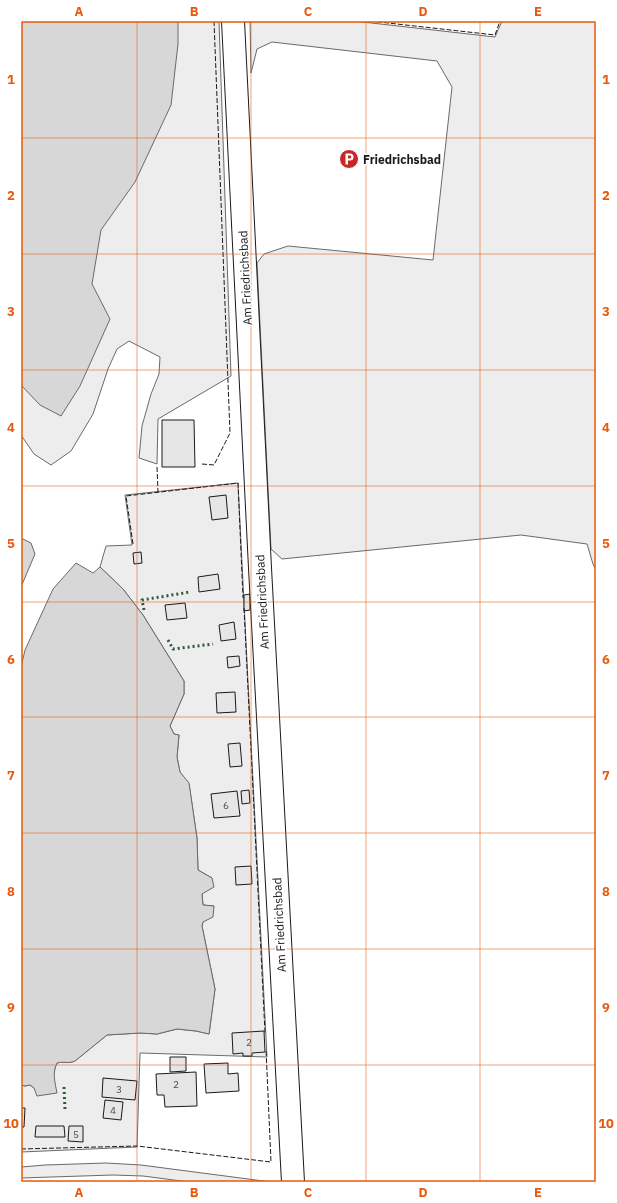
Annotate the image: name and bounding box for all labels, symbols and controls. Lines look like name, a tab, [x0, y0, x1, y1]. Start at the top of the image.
text: A	[75, 3, 84, 20]
text: B	[190, 3, 199, 20]
text: C	[304, 3, 313, 20]
text: D	[418, 3, 428, 20]
text: E	[534, 3, 542, 20]
text: 1	[7, 71, 15, 88]
text: 1	[602, 71, 610, 88]
parking icon: Friedrichsbad	[338, 148, 360, 170]
place label: Friedrichsbad	[363, 152, 441, 167]
text: 2	[7, 187, 15, 204]
text: 2	[602, 187, 610, 204]
street label: Am Friedrichsbad	[235, 230, 255, 326]
text: 3	[7, 303, 15, 320]
text: 3	[602, 303, 610, 320]
text: 4	[7, 419, 15, 436]
text: 4	[602, 419, 610, 436]
text: 5	[7, 535, 15, 552]
text: 5	[602, 535, 610, 552]
street label: Am Friedrichsbad	[252, 554, 272, 650]
text: 6	[7, 651, 15, 668]
text: 6	[602, 651, 610, 668]
text: 7	[7, 767, 15, 784]
text: 7	[602, 767, 610, 784]
house number: 6	[223, 799, 229, 812]
street label: Am Friedrichsbad	[269, 877, 289, 973]
text: 8	[7, 883, 15, 900]
text: 8	[602, 883, 610, 900]
text: 9	[7, 999, 15, 1016]
text: 9	[602, 999, 610, 1016]
house number: 2	[246, 1036, 252, 1049]
house number: 2	[173, 1078, 179, 1091]
house number: 3	[116, 1083, 122, 1096]
house number: 4	[110, 1104, 116, 1117]
text: 10	[3, 1115, 19, 1132]
text: 10	[598, 1115, 614, 1132]
house number: 5	[73, 1128, 79, 1141]
text: A	[75, 1184, 84, 1201]
text: B	[190, 1184, 199, 1201]
text: C	[304, 1184, 313, 1201]
text: D	[418, 1184, 428, 1201]
text: E	[534, 1184, 542, 1201]

